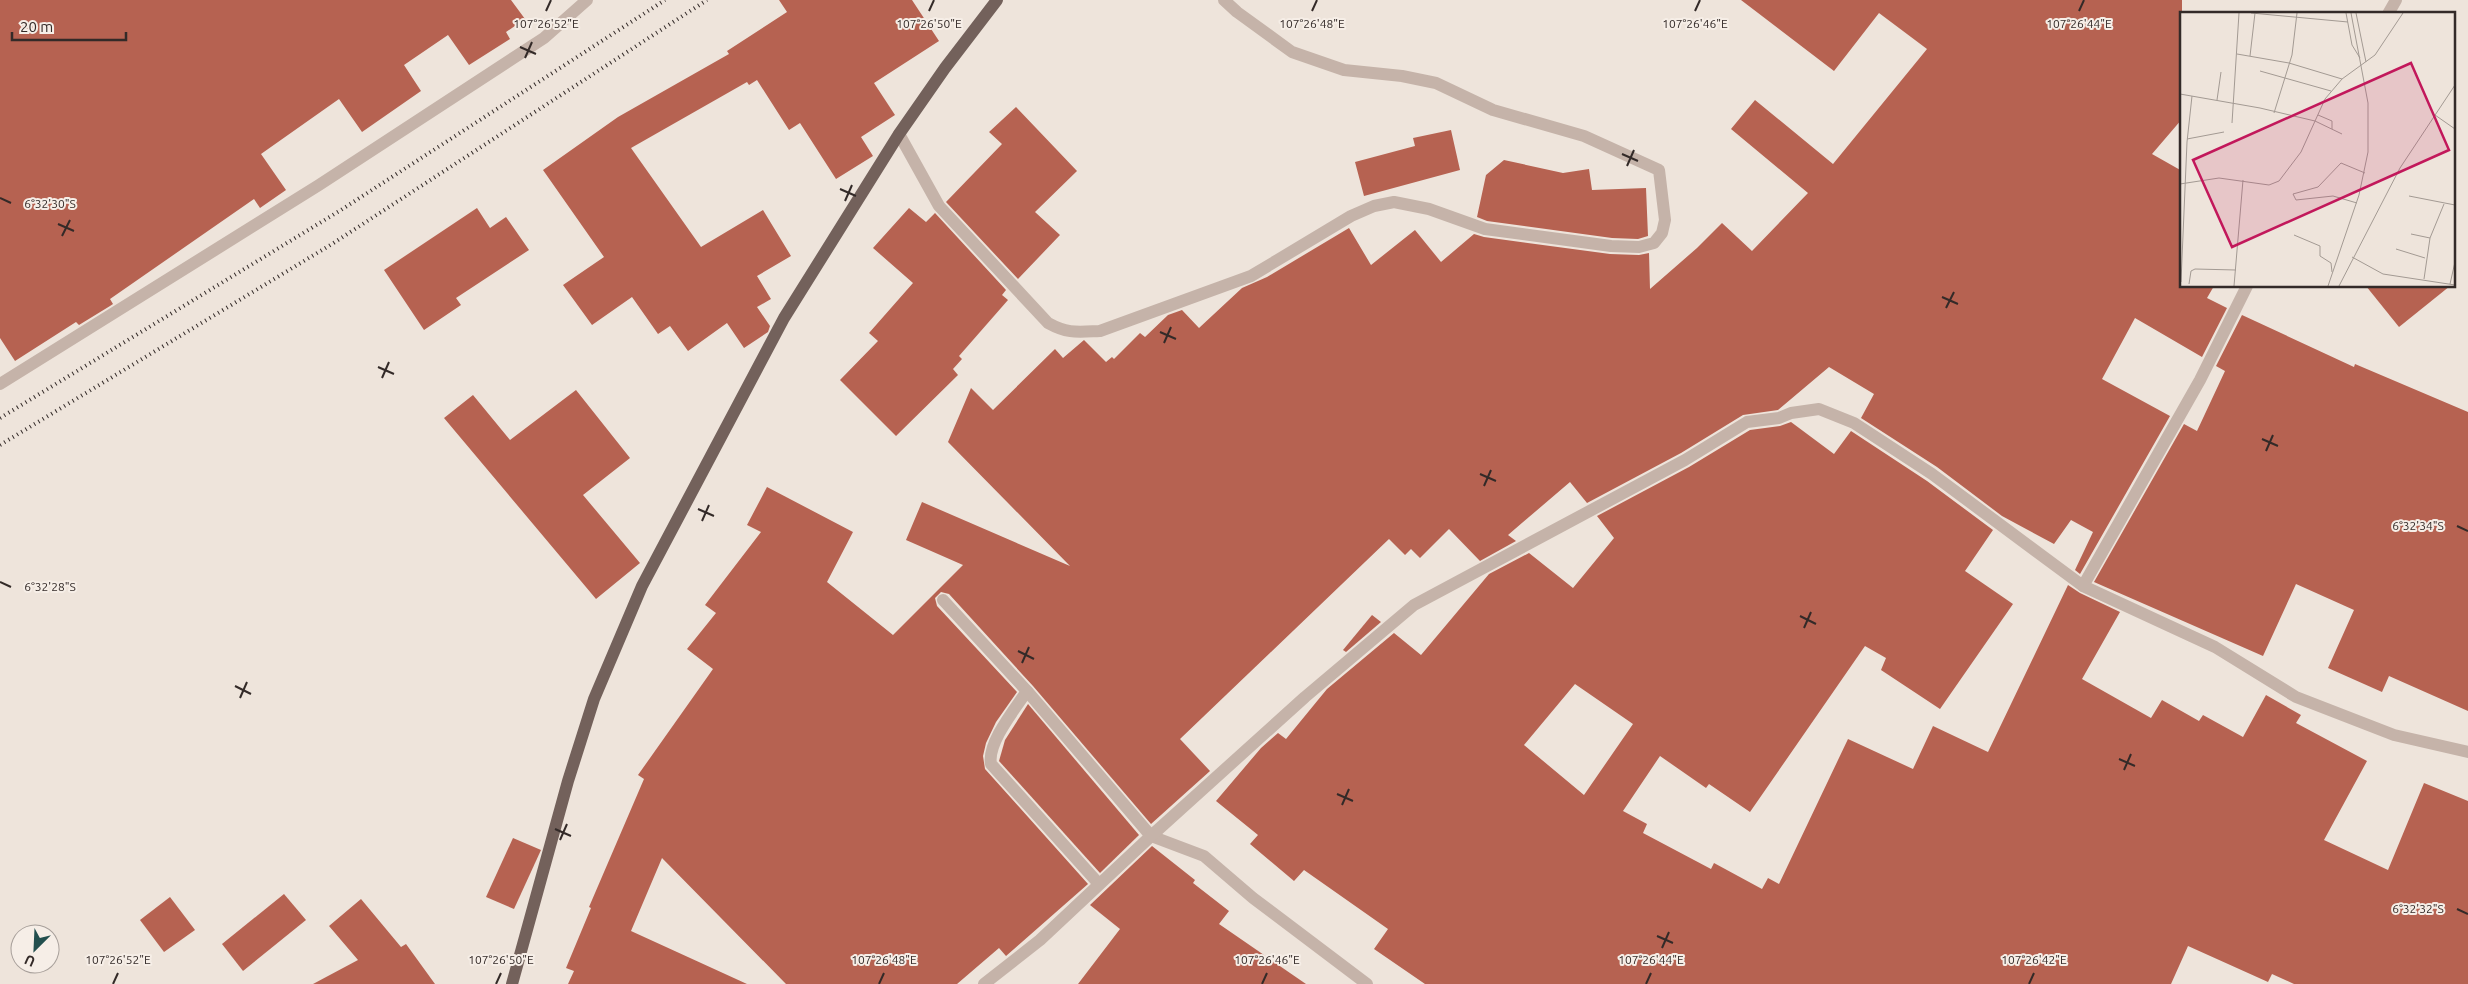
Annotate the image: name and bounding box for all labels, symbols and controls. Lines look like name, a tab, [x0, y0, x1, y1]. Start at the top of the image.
scale bar	[12, 10, 126, 42]
inset map	[2180, 12, 2456, 288]
text: 107°26'52"E	[513, 17, 579, 30]
text: 107°26'50"E	[896, 17, 962, 30]
text: 107°26'48"E	[1279, 17, 1345, 30]
text: 107°26'46"E	[1662, 17, 1728, 30]
text: 107°26'44"E	[2046, 17, 2112, 30]
text: 20 m	[20, 18, 53, 35]
text: 6°32'30"S	[24, 197, 76, 210]
text: 6°32'34"S	[2392, 519, 2444, 532]
text: 6°32'28"S	[24, 580, 76, 593]
text: 6°32'32"S	[2392, 902, 2444, 915]
north arrow	[10, 924, 60, 974]
text: U	[22, 952, 37, 970]
text: 107°26'52"E	[85, 953, 151, 966]
text: 107°26'50"E	[468, 953, 534, 966]
text: 107°26'48"E	[851, 953, 917, 966]
text: 107°26'46"E	[1234, 953, 1300, 966]
text: 107°26'44"E	[1618, 953, 1684, 966]
text: 107°26'42"E	[2001, 953, 2067, 966]

